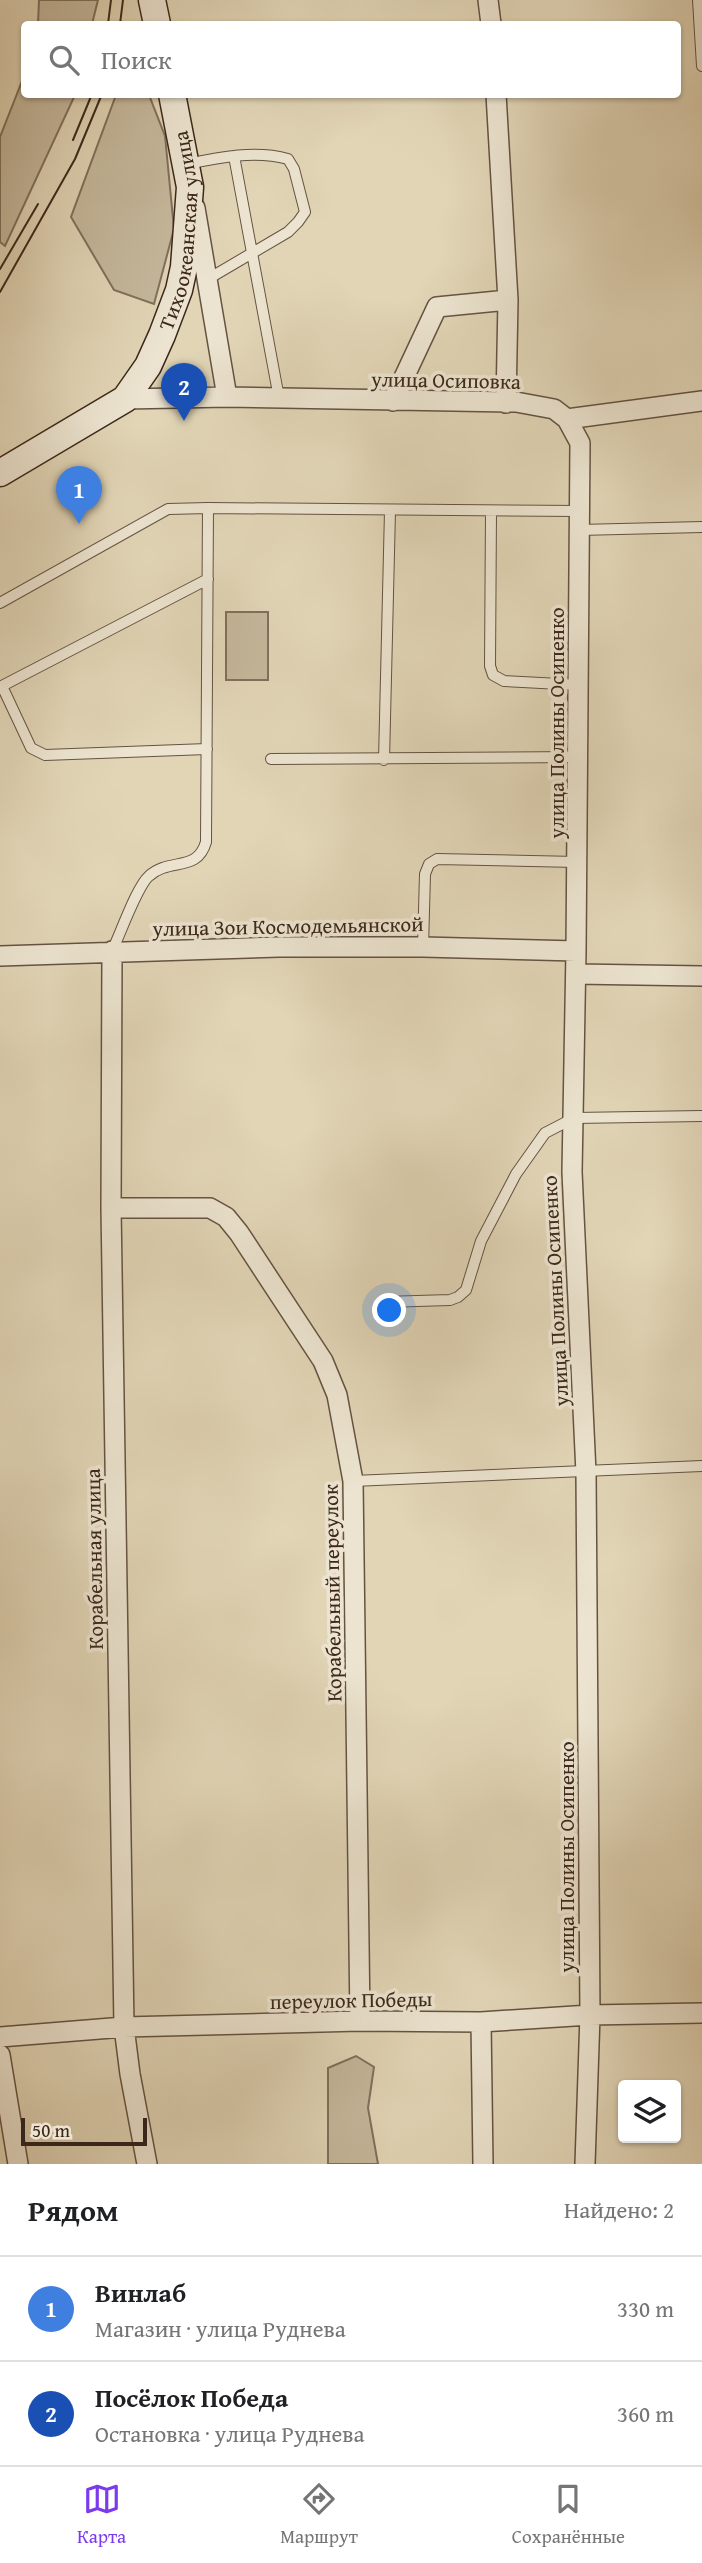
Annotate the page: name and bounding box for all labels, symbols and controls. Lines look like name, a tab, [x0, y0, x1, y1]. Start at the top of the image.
search box	[21, 21, 681, 98]
text: Поиск	[101, 40, 172, 79]
icon: search	[45, 41, 83, 79]
street label: Тихоокеанская улица	[150, 129, 205, 334]
pin: 2	[161, 363, 207, 421]
street label: улица Осиповка	[370, 363, 521, 397]
pin: 1	[56, 466, 102, 524]
street label: улица Полины Осипенко	[541, 607, 572, 840]
street label: улица Зои Космодемьянской	[151, 908, 424, 944]
street label: улица Полины Осипенко	[533, 1175, 577, 1408]
your location	[372, 1293, 406, 1327]
street label: Корабельная улица	[77, 1468, 111, 1650]
street label: Корабельный переулок	[315, 1484, 349, 1702]
street label: улица Полины Осипенко	[551, 1741, 582, 1974]
street label: переулок Победы	[270, 1983, 433, 2017]
map controls	[618, 2080, 681, 2143]
button: layers	[618, 2080, 681, 2143]
scale bar	[21, 2115, 147, 2147]
text: 50 m	[32, 2116, 70, 2144]
text: Рядом	[28, 2188, 119, 2232]
text: Найдено: 2	[564, 2193, 674, 2226]
text: Винлаб	[95, 2273, 186, 2312]
text: 1	[45, 2292, 57, 2325]
text: 330 m	[617, 2292, 674, 2325]
text: Магазин · улица Руднева	[95, 2312, 346, 2345]
text: Посёлок Победа	[95, 2378, 288, 2417]
text: 2	[45, 2397, 57, 2430]
text: 360 m	[617, 2397, 674, 2430]
text: Остановка · улица Руднева	[95, 2417, 364, 2450]
tab: Карта	[77, 2480, 126, 2550]
tab: Маршрут	[280, 2480, 358, 2550]
tab: Сохранённые	[512, 2480, 625, 2550]

